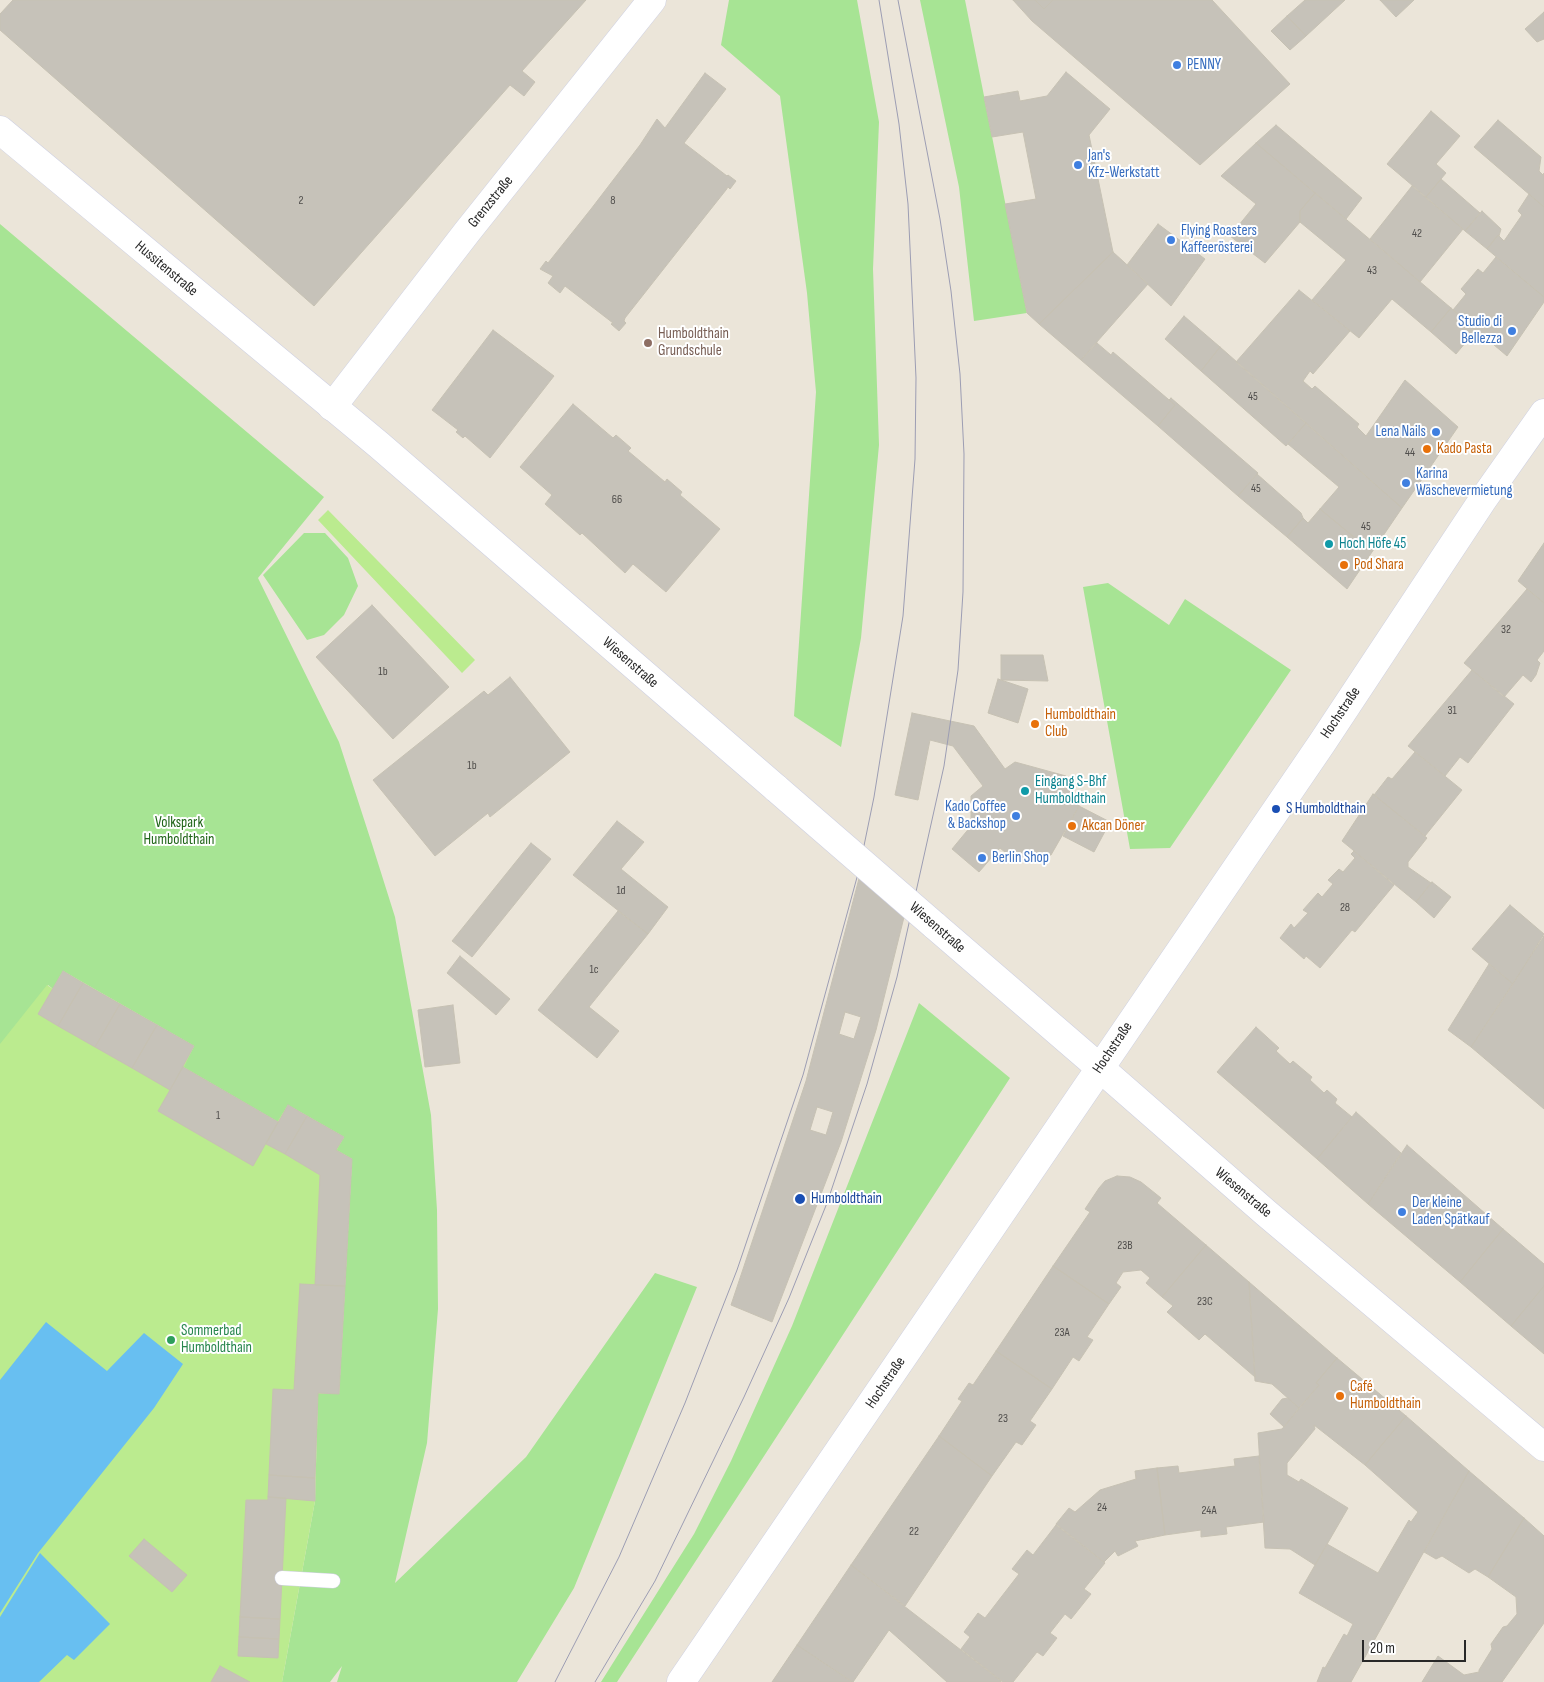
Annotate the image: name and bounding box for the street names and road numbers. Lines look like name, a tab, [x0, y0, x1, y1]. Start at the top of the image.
street label: Grenzstraße	[465, 172, 517, 232]
street label: Hussitenstraße	[131, 238, 201, 300]
street label: Wiesenstraße	[598, 634, 662, 692]
street label: Hochstraße	[1317, 684, 1365, 742]
street label: Wiesenstraße	[905, 899, 969, 957]
street label: Hochstraße	[1089, 1019, 1137, 1077]
street label: Wiesenstraße	[1211, 1164, 1275, 1222]
street label: Hochstraße	[862, 1354, 910, 1412]

